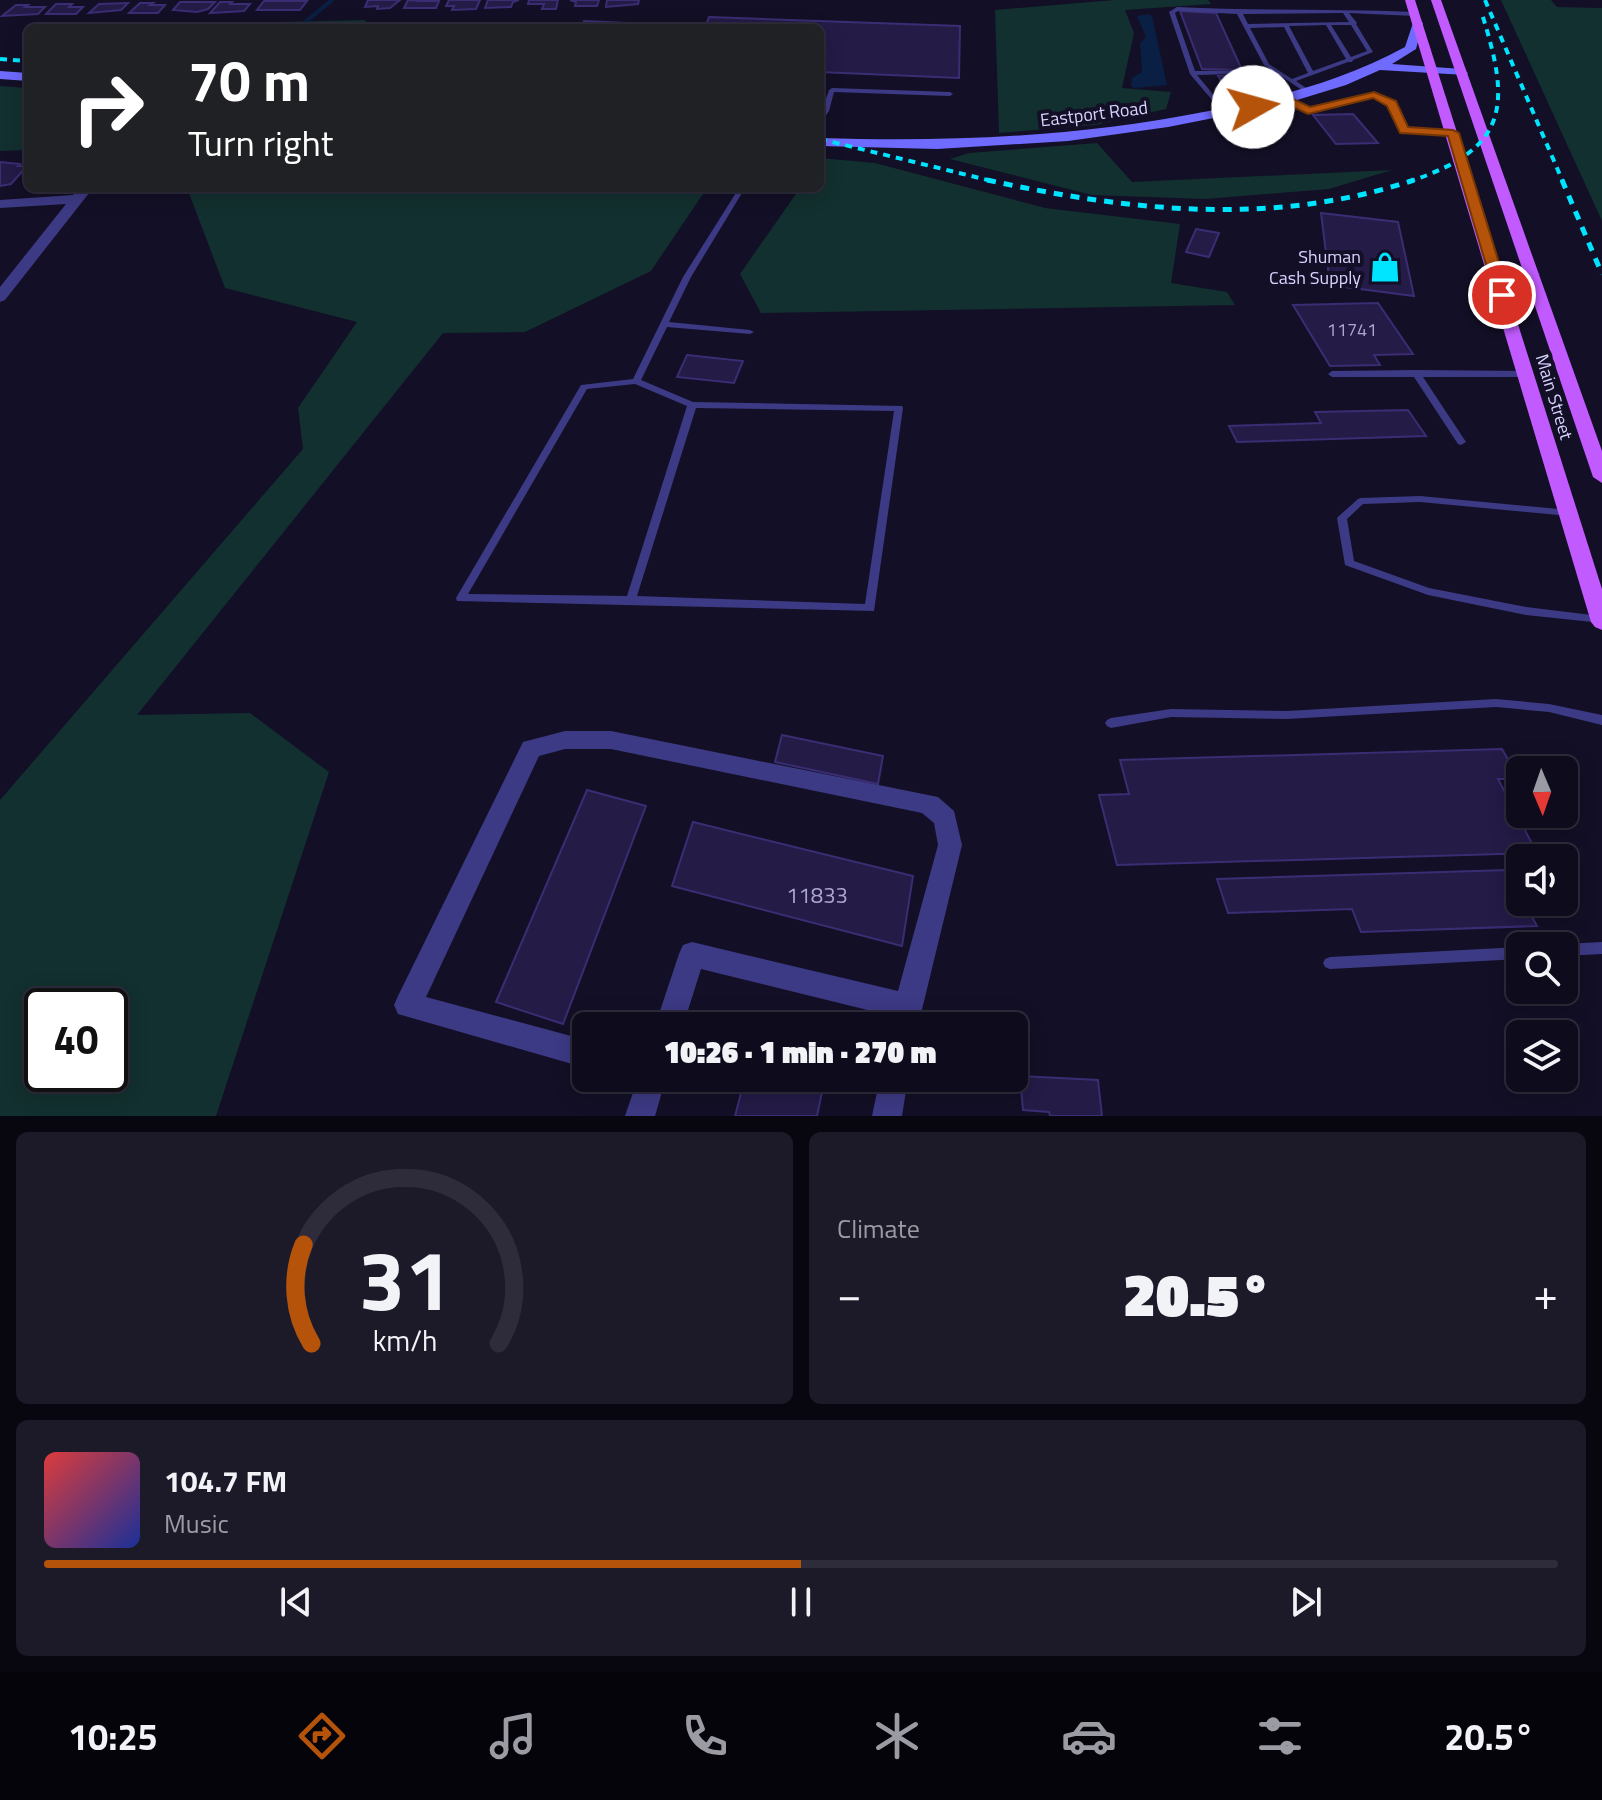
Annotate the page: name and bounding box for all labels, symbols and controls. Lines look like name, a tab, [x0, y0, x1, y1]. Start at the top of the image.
text: 70 m	[188, 38, 310, 123]
icon: right	[56, 56, 160, 160]
position arrow	[1211, 65, 1295, 149]
street label: Eastport Road	[1039, 94, 1149, 133]
text: Turn right	[188, 115, 333, 170]
place label: Shuman Cash Supply	[1269, 243, 1361, 291]
shop icon: Shuman Cash Supply	[1368, 250, 1402, 284]
pin	[1468, 261, 1536, 329]
icon: arrive	[1480, 273, 1524, 317]
house number: 11741	[1327, 316, 1377, 343]
street label: Main Street	[1529, 351, 1580, 444]
north arrow	[1506, 756, 1578, 828]
map controls	[1506, 756, 1578, 1092]
button: sound	[1506, 844, 1578, 916]
house number: 11833	[786, 878, 848, 912]
button: search	[1506, 932, 1578, 1004]
speed limit sign: 40	[24, 988, 128, 1092]
button: layers	[1506, 1020, 1578, 1092]
text: 10:26 · 1 min · 270 m	[664, 1029, 936, 1075]
text: Climate	[837, 1209, 920, 1248]
text: 31	[358, 1216, 451, 1342]
text: 20.5°	[1123, 1248, 1272, 1339]
text: −	[837, 1260, 862, 1327]
text: +	[1533, 1260, 1558, 1327]
text: km/h	[372, 1319, 437, 1362]
text: 104.7 FM	[164, 1458, 287, 1504]
text: Music	[164, 1504, 229, 1543]
icon: previous	[274, 1580, 318, 1624]
icon: pause	[779, 1580, 823, 1624]
icon: next	[1284, 1580, 1328, 1624]
icon: directions	[294, 1708, 350, 1764]
icon: music	[485, 1708, 541, 1764]
icon: phone	[677, 1708, 733, 1764]
icon: climate	[869, 1708, 925, 1764]
icon: car	[1061, 1708, 1117, 1764]
icon: filters	[1252, 1708, 1308, 1764]
text: 10:25	[68, 1709, 158, 1764]
text: 20.5°	[1444, 1709, 1534, 1764]

